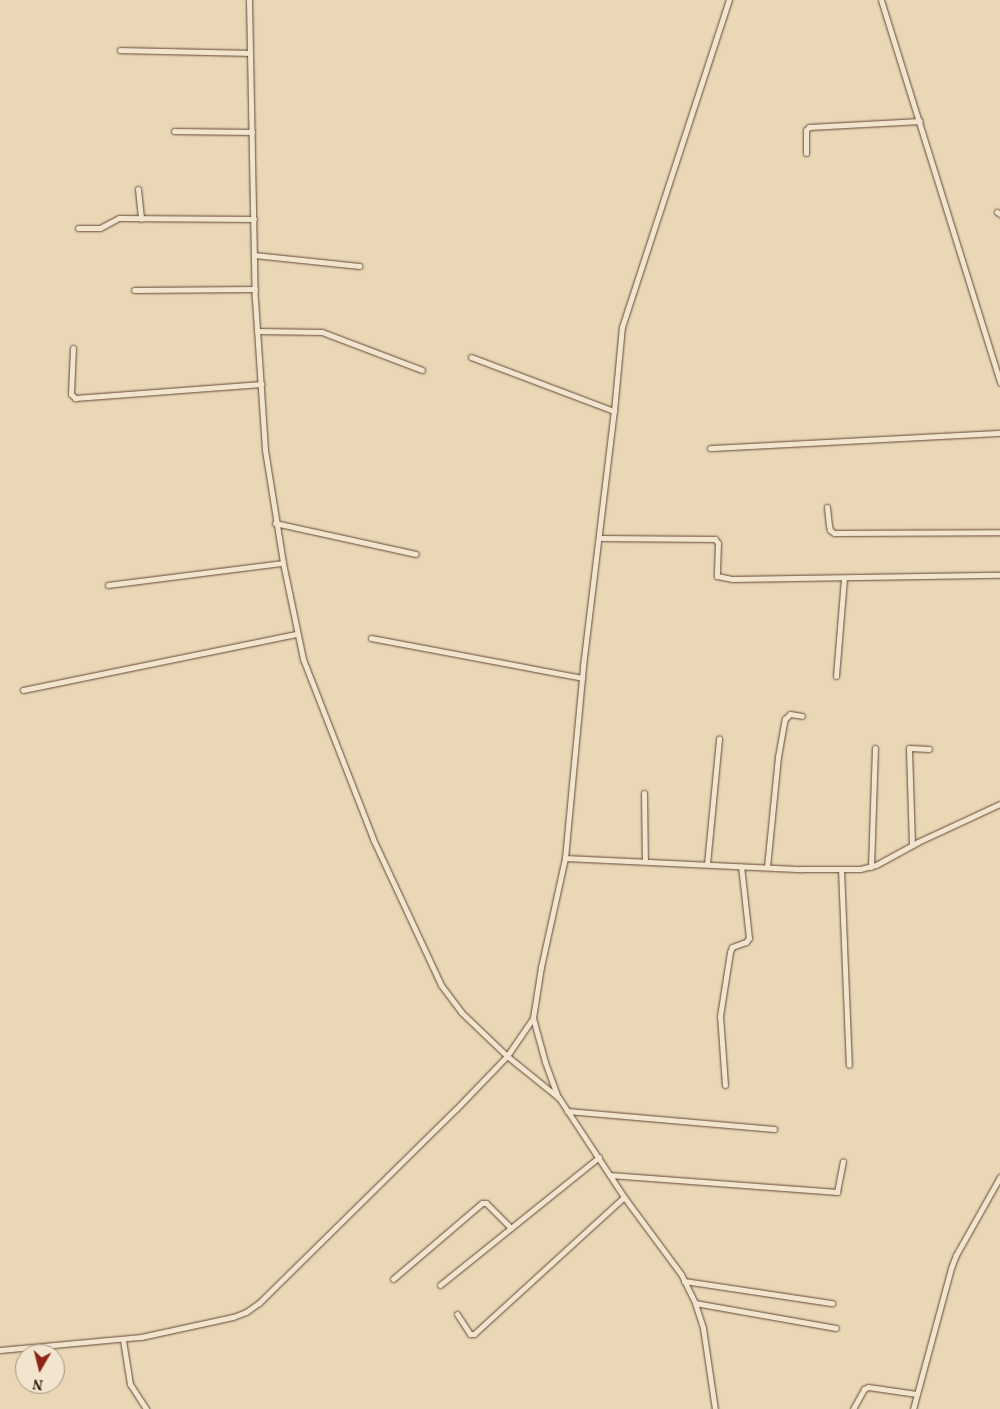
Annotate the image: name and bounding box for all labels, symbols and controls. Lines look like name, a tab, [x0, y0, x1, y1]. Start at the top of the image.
north arrow	[15, 1344, 65, 1394]
text: N	[32, 1373, 44, 1393]

